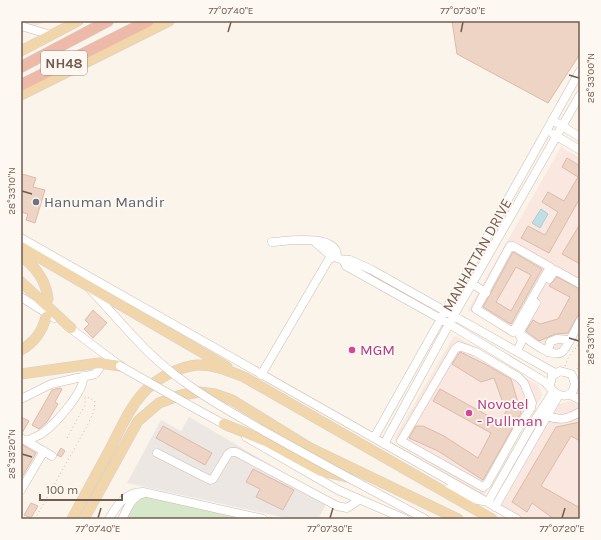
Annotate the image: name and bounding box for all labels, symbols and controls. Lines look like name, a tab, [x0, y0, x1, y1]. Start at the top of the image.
text: 77°07'40"E	[209, 5, 253, 17]
text: 77°07'30"E	[440, 5, 486, 17]
road number: NH48	[41, 51, 87, 75]
text: 28°33'00"N	[585, 53, 597, 103]
text: 28°33'10"N	[6, 167, 18, 215]
place label: Hanuman Mandir	[44, 193, 165, 211]
street label: MANHATTAN DRIVE	[438, 195, 516, 315]
marker: Hanuman Mandir	[31, 197, 41, 207]
text: 28°33'10"N	[585, 317, 597, 365]
place label: MGM	[360, 341, 395, 359]
marker: MGM	[347, 345, 357, 355]
place label: Novotel - Pullman	[477, 395, 543, 430]
marker: Novotel - Pullman	[464, 408, 474, 418]
text: 28°33'20"N	[6, 429, 18, 479]
scale bar	[40, 476, 122, 502]
text: 100 m	[46, 483, 78, 497]
text: 77°07'40"E	[76, 523, 120, 535]
text: 77°07'30"E	[307, 523, 353, 535]
text: 77°07'20"E	[539, 523, 585, 535]

